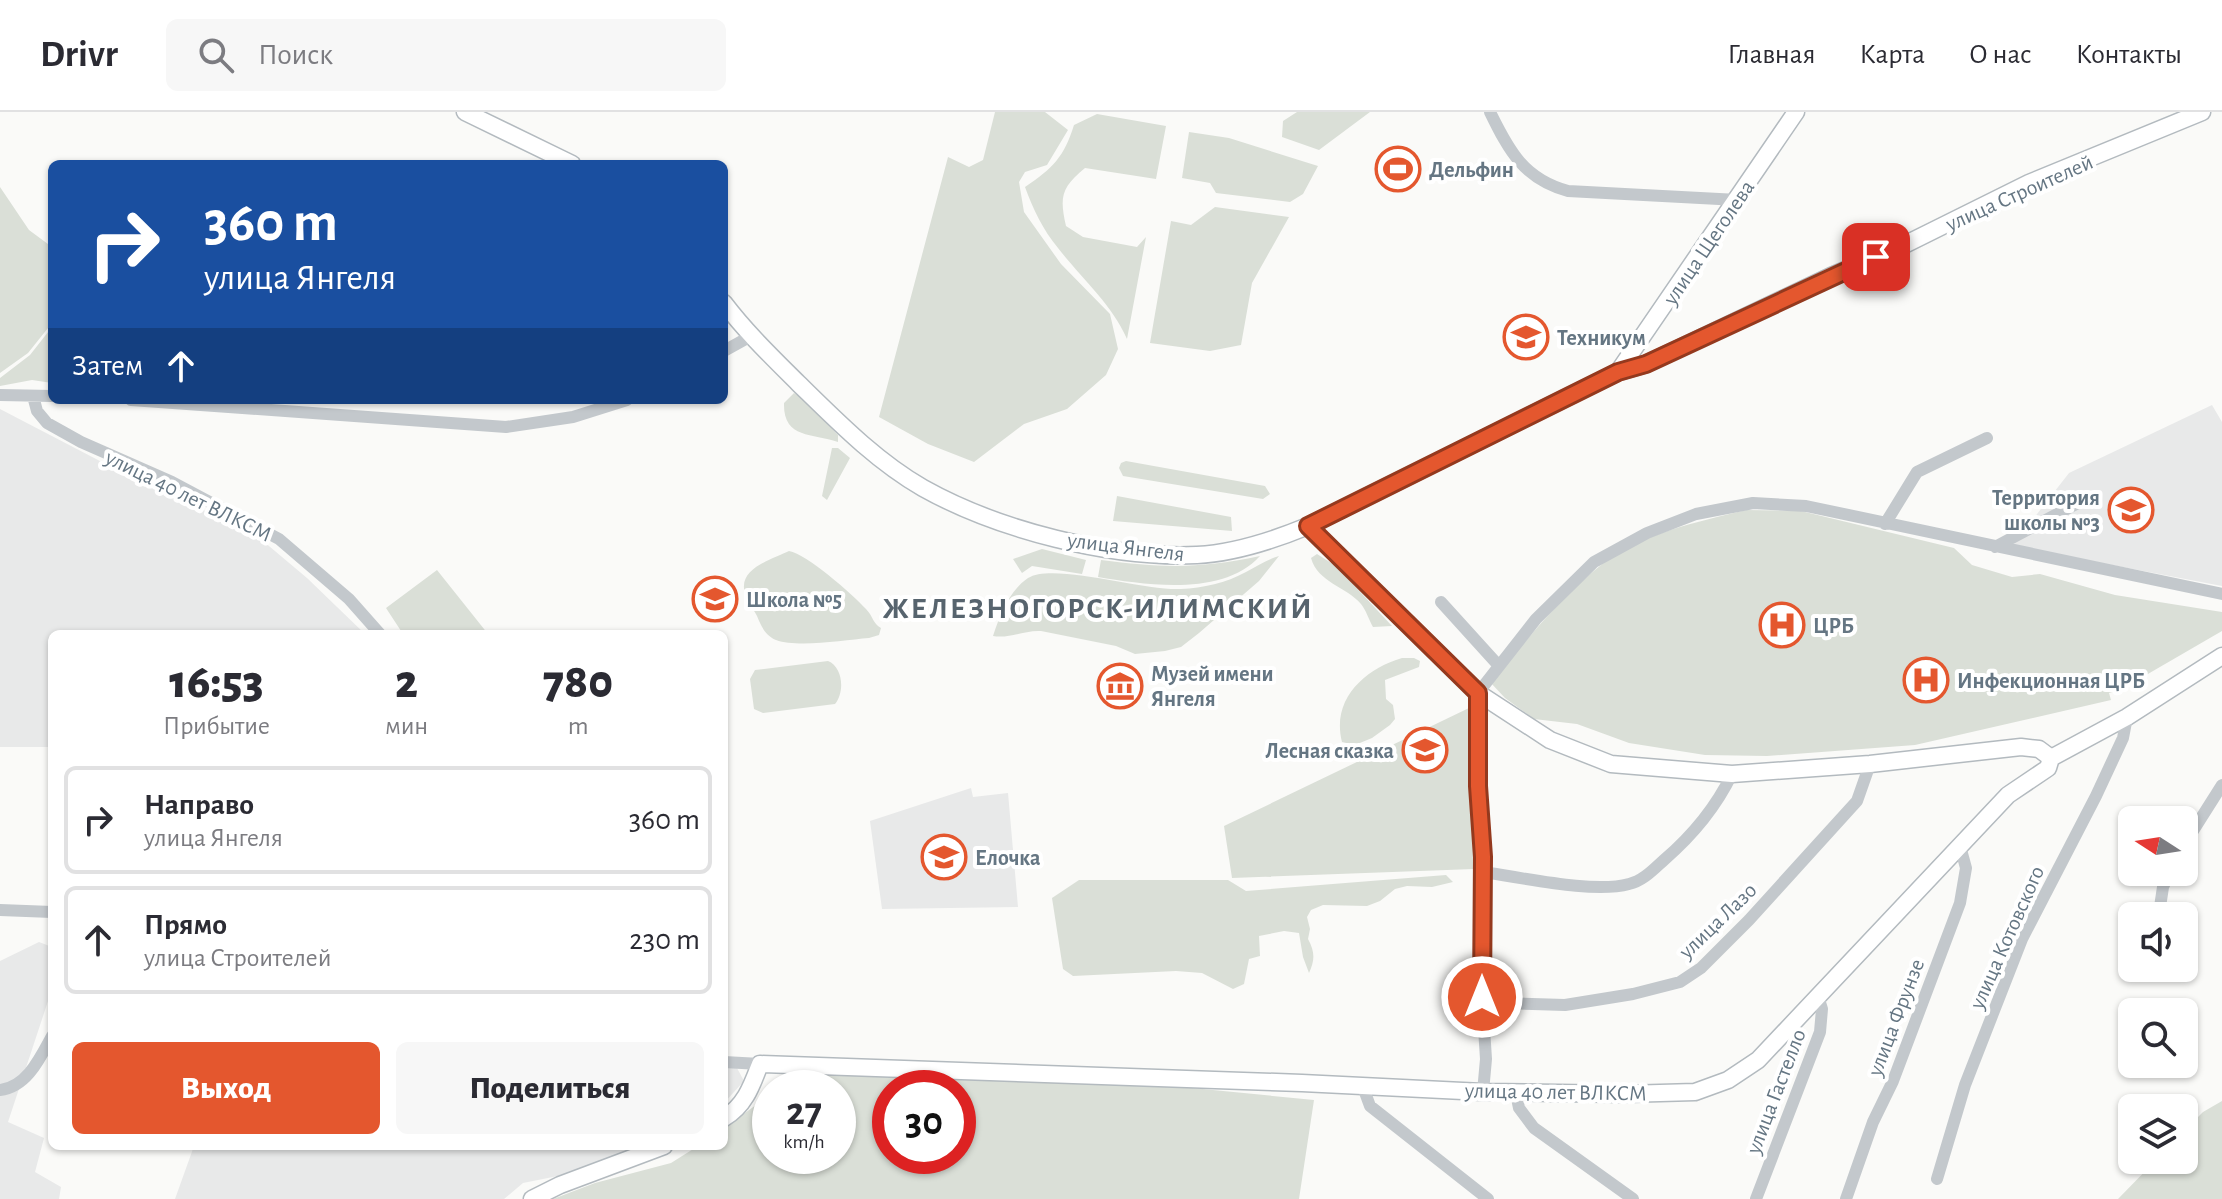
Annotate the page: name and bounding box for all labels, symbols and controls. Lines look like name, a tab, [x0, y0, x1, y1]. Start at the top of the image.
search box	[166, 19, 726, 91]
icon: search	[194, 33, 238, 77]
text: Drivr	[40, 36, 118, 74]
text: Поиск	[258, 40, 333, 70]
text: Главная	[1727, 41, 1815, 69]
text: Карта	[1859, 41, 1925, 69]
text: О нас	[1969, 41, 2032, 69]
text: Контакты	[2076, 41, 2182, 69]
sports icon: Дельфин	[1374, 145, 1422, 193]
street label: улица Строителей	[1942, 151, 2096, 236]
place label: Дельфин	[1429, 159, 1514, 181]
street label: улица Щеголева	[1659, 176, 1758, 310]
icon: right	[72, 192, 176, 296]
text: 360 m	[204, 195, 338, 251]
pin	[1842, 223, 1910, 291]
icon: arrive	[1854, 235, 1898, 279]
text: улица Янгеля	[204, 260, 396, 296]
school or university icon: Техникум	[1502, 313, 1550, 361]
place label: Техникум	[1557, 327, 1646, 350]
icon: ahead	[159, 344, 203, 388]
text: Затем	[72, 351, 143, 381]
street label: улица 40 лет ВЛКСМ	[101, 446, 275, 546]
school or university icon: Территория школы №3	[2107, 486, 2155, 534]
place label: Территория школы №3	[1992, 487, 2100, 534]
street label: улица Янгеля	[1065, 529, 1186, 565]
school or university icon: Школа №5	[691, 575, 739, 623]
place label: Школа №5	[746, 589, 842, 611]
district label: ЖЕЛЕЗНОГОРСК-ИЛИМСКИЙ	[882, 593, 1314, 624]
hospital icon: ЦРБ	[1758, 601, 1806, 649]
place label: ЦРБ	[1813, 615, 1854, 637]
hospital icon: Инфекционная ЦРБ	[1902, 656, 1950, 704]
text: 16:53	[169, 659, 264, 707]
text: 2	[395, 659, 418, 707]
text: 780	[543, 659, 613, 707]
museum icon: Музей имени Янгеля	[1096, 662, 1144, 710]
place label: Музей имени Янгеля	[1151, 663, 1274, 710]
place label: Инфекционная ЦРБ	[1957, 670, 2145, 692]
text: Прибытие	[163, 713, 270, 739]
text: мин	[385, 713, 428, 739]
text: m	[568, 713, 588, 739]
school or university icon: Лесная сказка	[1401, 726, 1449, 774]
place label: Лесная сказка	[1265, 740, 1394, 762]
text: Направо	[144, 790, 254, 820]
icon: right	[76, 798, 120, 842]
text: 360 m	[629, 805, 700, 835]
north arrow	[2118, 806, 2198, 886]
map controls	[2118, 806, 2198, 1174]
text: улица Янгеля	[144, 825, 283, 851]
school or university icon: Елочка	[920, 833, 968, 881]
place label: Елочка	[975, 847, 1040, 869]
street label: улица Котовского	[1965, 863, 2048, 1013]
street label: улица Лазо	[1674, 879, 1761, 963]
button: sound	[2118, 902, 2198, 982]
text: Прямо	[144, 910, 227, 940]
icon: ahead	[76, 918, 120, 962]
text: 230 m	[629, 925, 700, 955]
text: улица Строителей	[144, 945, 332, 971]
position arrow	[1440, 955, 1524, 1039]
street label: улица Фрунзе	[1863, 956, 1928, 1080]
button: search	[2118, 998, 2198, 1078]
street label: улица Гастелло	[1742, 1026, 1810, 1158]
button: Выход	[72, 1042, 380, 1134]
button: Поделиться	[396, 1042, 704, 1134]
speed limit sign: 30	[872, 1070, 976, 1174]
street label: улица 40 лет ВЛКСМ	[1464, 1079, 1647, 1105]
text: 27	[786, 1092, 822, 1132]
button: layers	[2118, 1094, 2198, 1174]
text: km/h	[783, 1132, 825, 1152]

